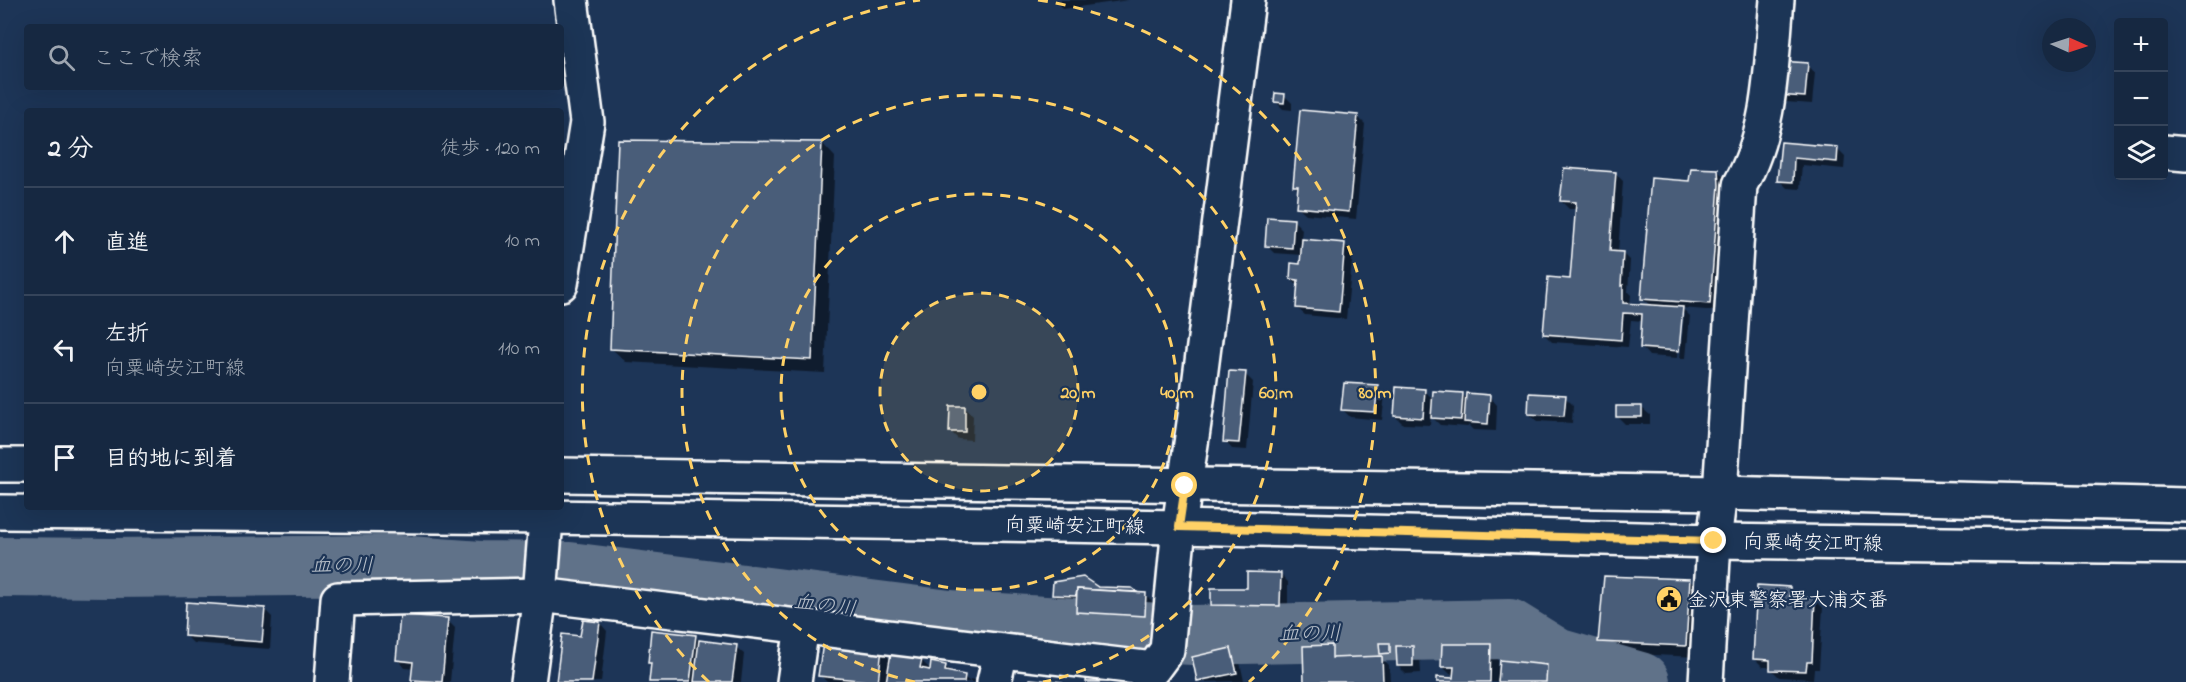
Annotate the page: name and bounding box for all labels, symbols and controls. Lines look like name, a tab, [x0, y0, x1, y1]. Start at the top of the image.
north arrow	[2042, 18, 2096, 72]
map controls	[2114, 18, 2168, 180]
button: +	[2114, 18, 2168, 72]
search box	[24, 24, 564, 90]
icon: search	[45, 41, 78, 74]
text: ここで検索	[93, 44, 203, 76]
button: −	[2114, 72, 2168, 126]
button: layers	[2114, 126, 2168, 180]
text: 2 分	[48, 131, 93, 169]
text: 徒歩 · 120 m	[440, 135, 540, 164]
icon: ahead	[48, 225, 81, 258]
text: 10 m	[504, 227, 540, 256]
text: 直進	[105, 228, 149, 260]
text: 左折	[105, 319, 149, 351]
icon: left	[48, 333, 81, 366]
text: 110 m	[498, 335, 540, 364]
text: 向粟崎安江町線	[105, 355, 245, 384]
text: 20 m	[1059, 381, 1096, 407]
text: 40 m	[1160, 381, 1194, 407]
text: 60 m	[1259, 381, 1293, 407]
text: 80 m	[1358, 381, 1392, 407]
centre of rings	[969, 382, 989, 402]
icon: arrive	[48, 441, 81, 474]
text: 目的地に到着	[105, 444, 237, 476]
route start	[1171, 472, 1197, 498]
street label: 向粟崎安江町線	[1005, 512, 1145, 543]
route end	[1700, 527, 1726, 553]
street label: 向粟崎安江町線	[1743, 529, 1883, 560]
water label: 血の川	[311, 552, 374, 582]
public building icon: 金沢東警察署大浦交番	[1654, 584, 1684, 614]
place label: 金沢東警察署大浦交番	[1688, 587, 1888, 616]
water label: 血の川	[792, 588, 858, 626]
water label: 血の川	[1278, 619, 1342, 651]

